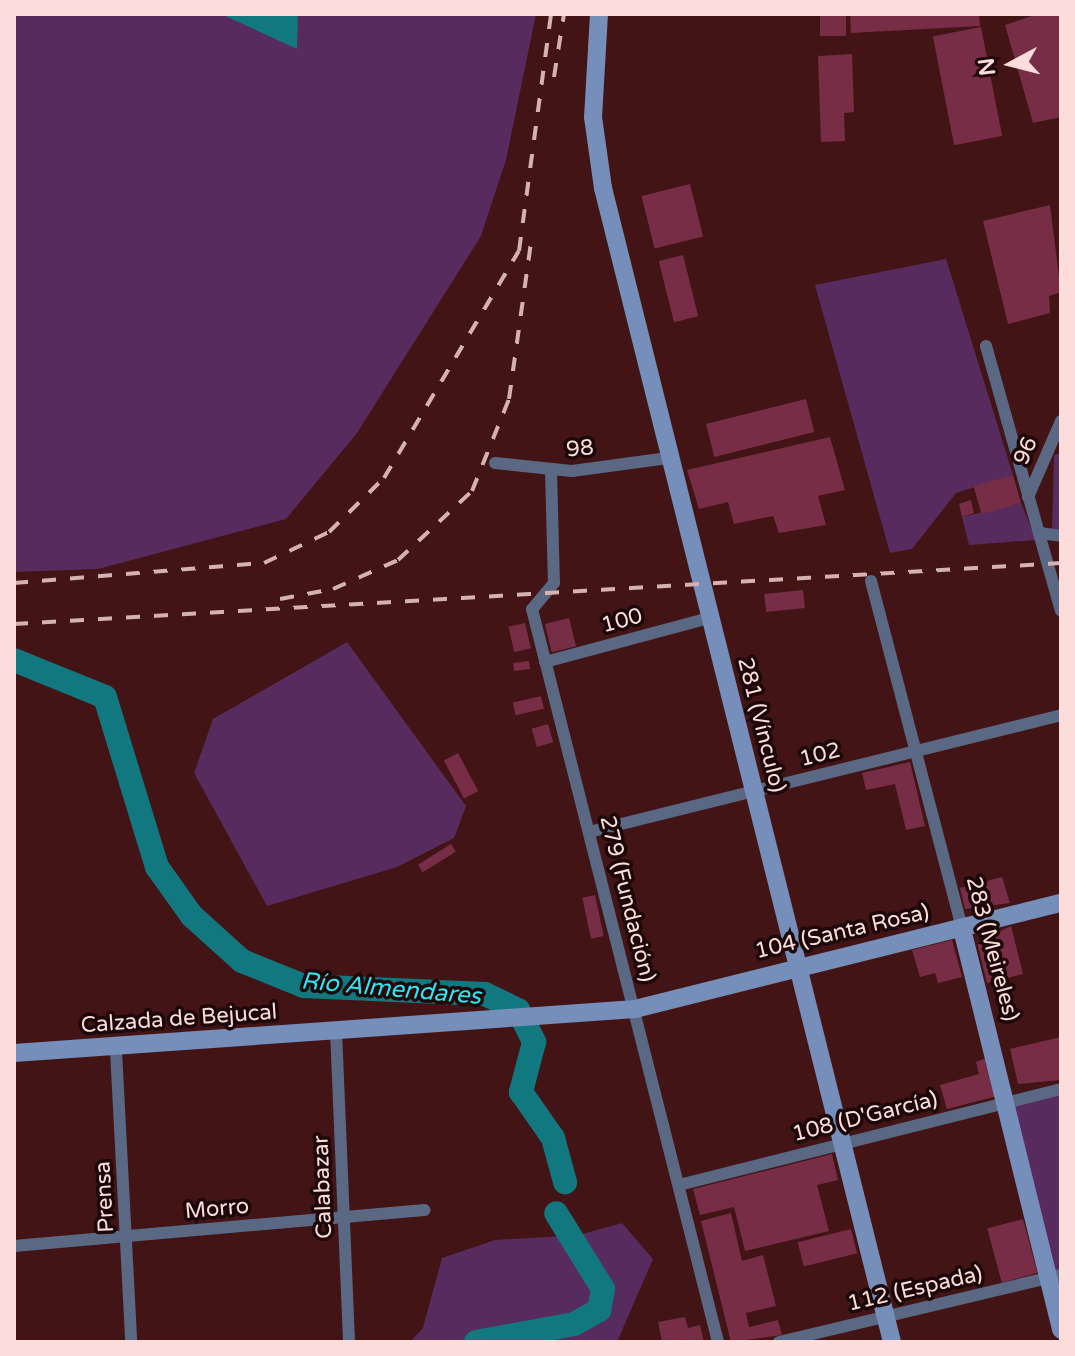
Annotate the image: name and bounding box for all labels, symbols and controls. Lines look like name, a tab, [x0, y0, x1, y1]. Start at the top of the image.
north arrow	[971, 24, 1051, 104]
text: N	[973, 57, 1001, 77]
street label: 96	[1008, 433, 1044, 469]
street label: 98	[565, 435, 595, 463]
street label: 100	[599, 603, 645, 639]
street label: 281 (Vínculo)	[731, 655, 791, 795]
street label: 102	[797, 737, 843, 773]
street label: 279 (Fundación)	[594, 813, 660, 985]
street label: 283 (Meireles)	[960, 874, 1024, 1024]
street label: 104 (Santa Rosa)	[752, 899, 932, 965]
water label: Río Almendares	[300, 967, 482, 1011]
street label: Calzada de Bejucal	[80, 999, 278, 1039]
street label: 108 (D'García)	[790, 1086, 940, 1148]
street label: Calabazar	[308, 1135, 338, 1239]
street label: Prensa	[90, 1161, 120, 1233]
street label: Morro	[184, 1193, 250, 1225]
street label: 112 (Espada)	[845, 1261, 985, 1317]

